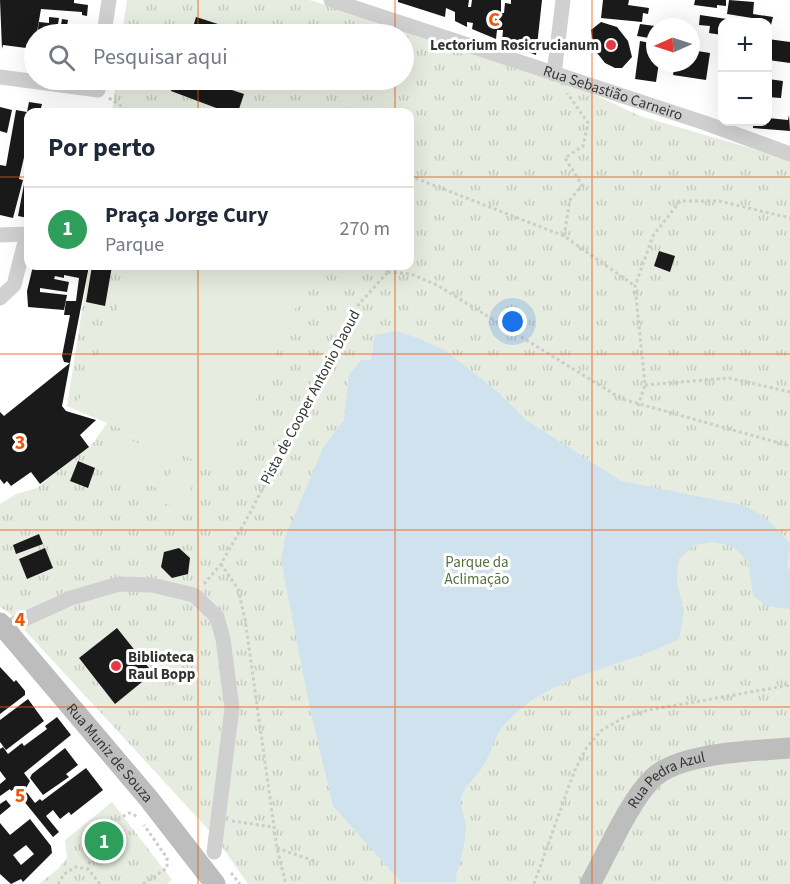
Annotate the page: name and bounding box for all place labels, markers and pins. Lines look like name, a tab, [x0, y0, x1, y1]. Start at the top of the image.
place label: Lectorium Rosicrucianum	[430, 35, 599, 56]
marker: Lectorium Rosicrucianum	[604, 38, 618, 52]
place label: Biblioteca Raul Bopp	[128, 647, 196, 685]
marker: Biblioteca Raul Bopp	[109, 659, 123, 673]
pin: 1	[84, 818, 124, 864]

